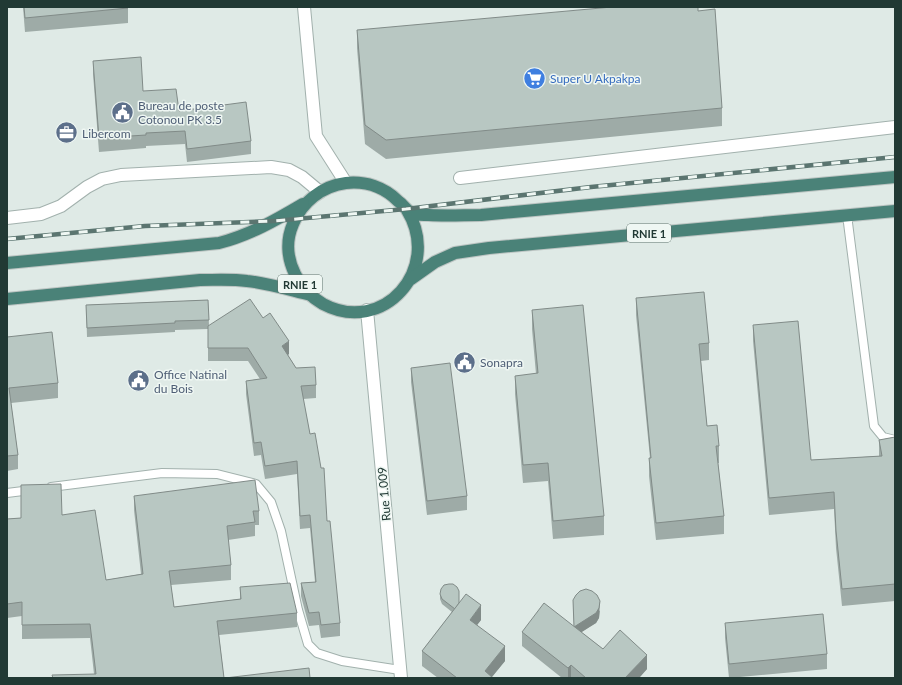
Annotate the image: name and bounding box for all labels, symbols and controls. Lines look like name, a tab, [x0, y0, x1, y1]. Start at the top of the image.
supermarket icon: Super U Akpakpa	[521, 65, 547, 91]
place label: Super U Akpakpa	[550, 71, 641, 86]
place label: Bureau de poste Cotonou PK 3.5	[138, 98, 224, 127]
public building icon: Bureau de poste Cotonou PK 3.5	[110, 99, 136, 125]
office icon: Libercom	[54, 120, 80, 146]
place label: Libercom	[82, 126, 131, 141]
road number: RNIE 1	[627, 224, 671, 242]
road number: RNIE 1	[278, 275, 322, 293]
public building icon: Sonapra	[452, 349, 478, 375]
place label: Sonapra	[480, 355, 523, 370]
place label: Office Natinal du Bois	[154, 367, 227, 396]
public building icon: Office Natinal du Bois	[125, 368, 151, 394]
street label: Rue 1.009	[374, 466, 394, 522]

